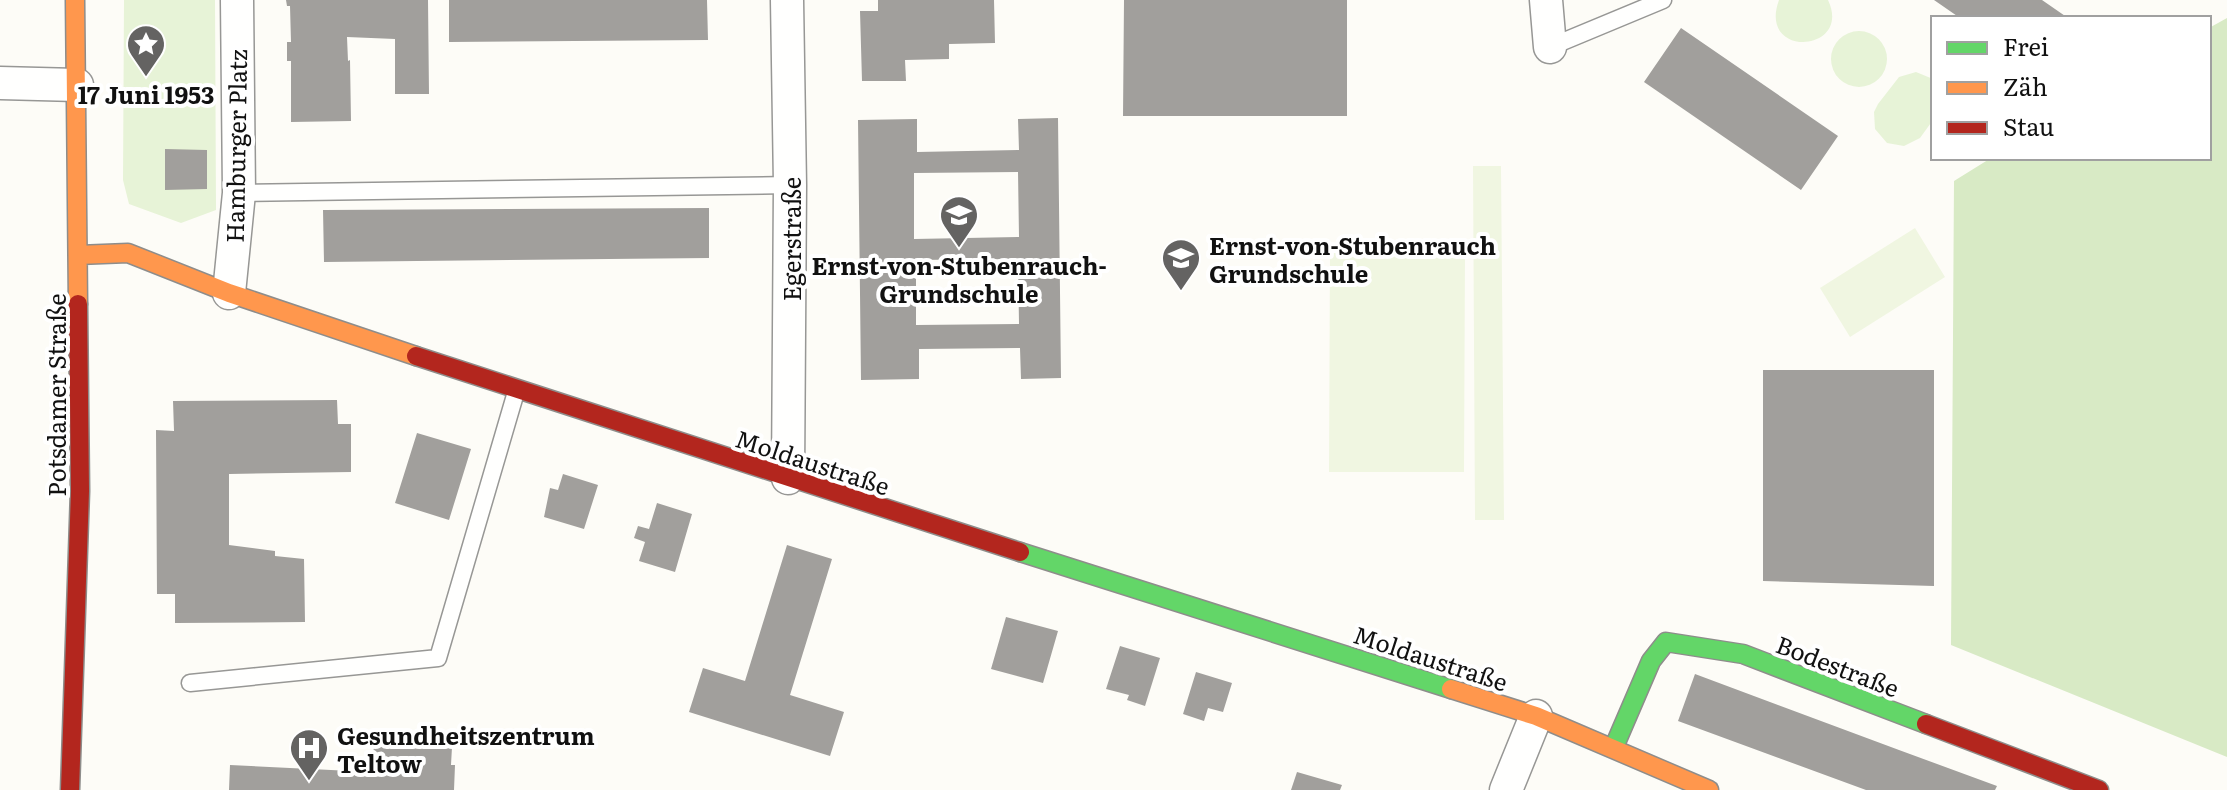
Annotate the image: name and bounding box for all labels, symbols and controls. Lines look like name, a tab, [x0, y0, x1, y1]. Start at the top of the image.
legend	[1931, 16, 2211, 160]
place icon: 17 Juni 1953	[125, 23, 167, 78]
text: Frei	[2003, 28, 2049, 63]
street label: Hamburger Platz	[216, 49, 254, 243]
text: Zäh	[2003, 68, 2048, 103]
place label: 17 Juni 1953	[78, 76, 214, 111]
text: Stau	[2003, 108, 2054, 143]
street label: Egerstraße	[773, 177, 808, 301]
school or university icon: Ernst-von-Stubenrauch- Grundschule	[938, 194, 980, 249]
place label: Ernst-von-Stubenrauch Grundschule	[1209, 227, 1496, 290]
school or university icon: Ernst-von-Stubenrauch Grundschule	[1160, 237, 1202, 292]
place label: Ernst-von-Stubenrauch- Grundschule	[811, 247, 1107, 310]
street label: Potsdamer Straße	[38, 293, 73, 497]
street label: Moldaustraße	[731, 420, 895, 502]
street label: Moldaustraße	[1349, 616, 1513, 698]
street label: Bodestraße	[1771, 626, 1905, 704]
place label: Gesundheitszentrum Teltow	[337, 717, 595, 780]
hospital icon: Gesundheitszentrum Teltow	[288, 727, 330, 782]

